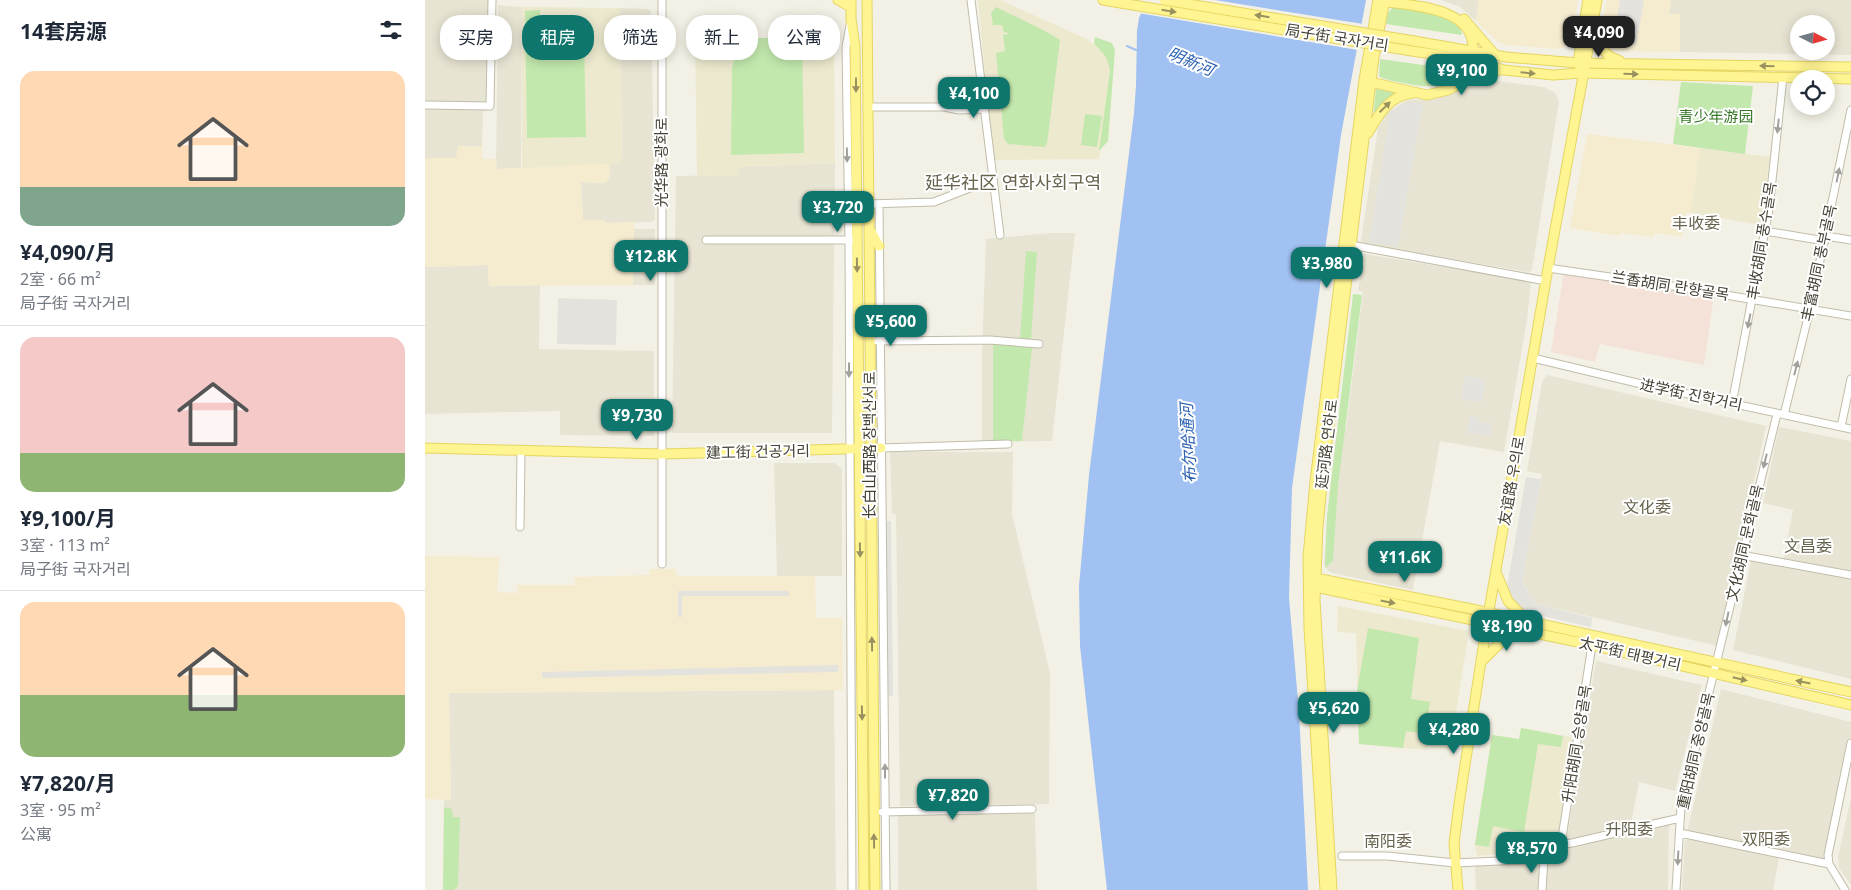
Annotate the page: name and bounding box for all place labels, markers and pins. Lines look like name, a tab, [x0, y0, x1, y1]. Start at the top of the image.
pin: ¥4,090	[1558, 15, 1640, 58]
pin: ¥9,100	[1421, 54, 1503, 96]
pin: ¥4,100	[933, 76, 1015, 119]
pin: ¥3,720	[797, 190, 879, 233]
pin: ¥12.8K	[610, 240, 692, 282]
pin: ¥3,980	[1286, 246, 1368, 289]
pin: ¥5,600	[850, 304, 932, 347]
pin: ¥9,730	[596, 398, 678, 441]
pin: ¥11.6K	[1364, 540, 1446, 583]
pin: ¥8,190	[1466, 610, 1548, 652]
pin: ¥5,620	[1293, 692, 1375, 734]
pin: ¥4,280	[1413, 712, 1495, 755]
pin: ¥7,820	[912, 778, 994, 821]
pin: ¥8,570	[1491, 832, 1573, 874]

